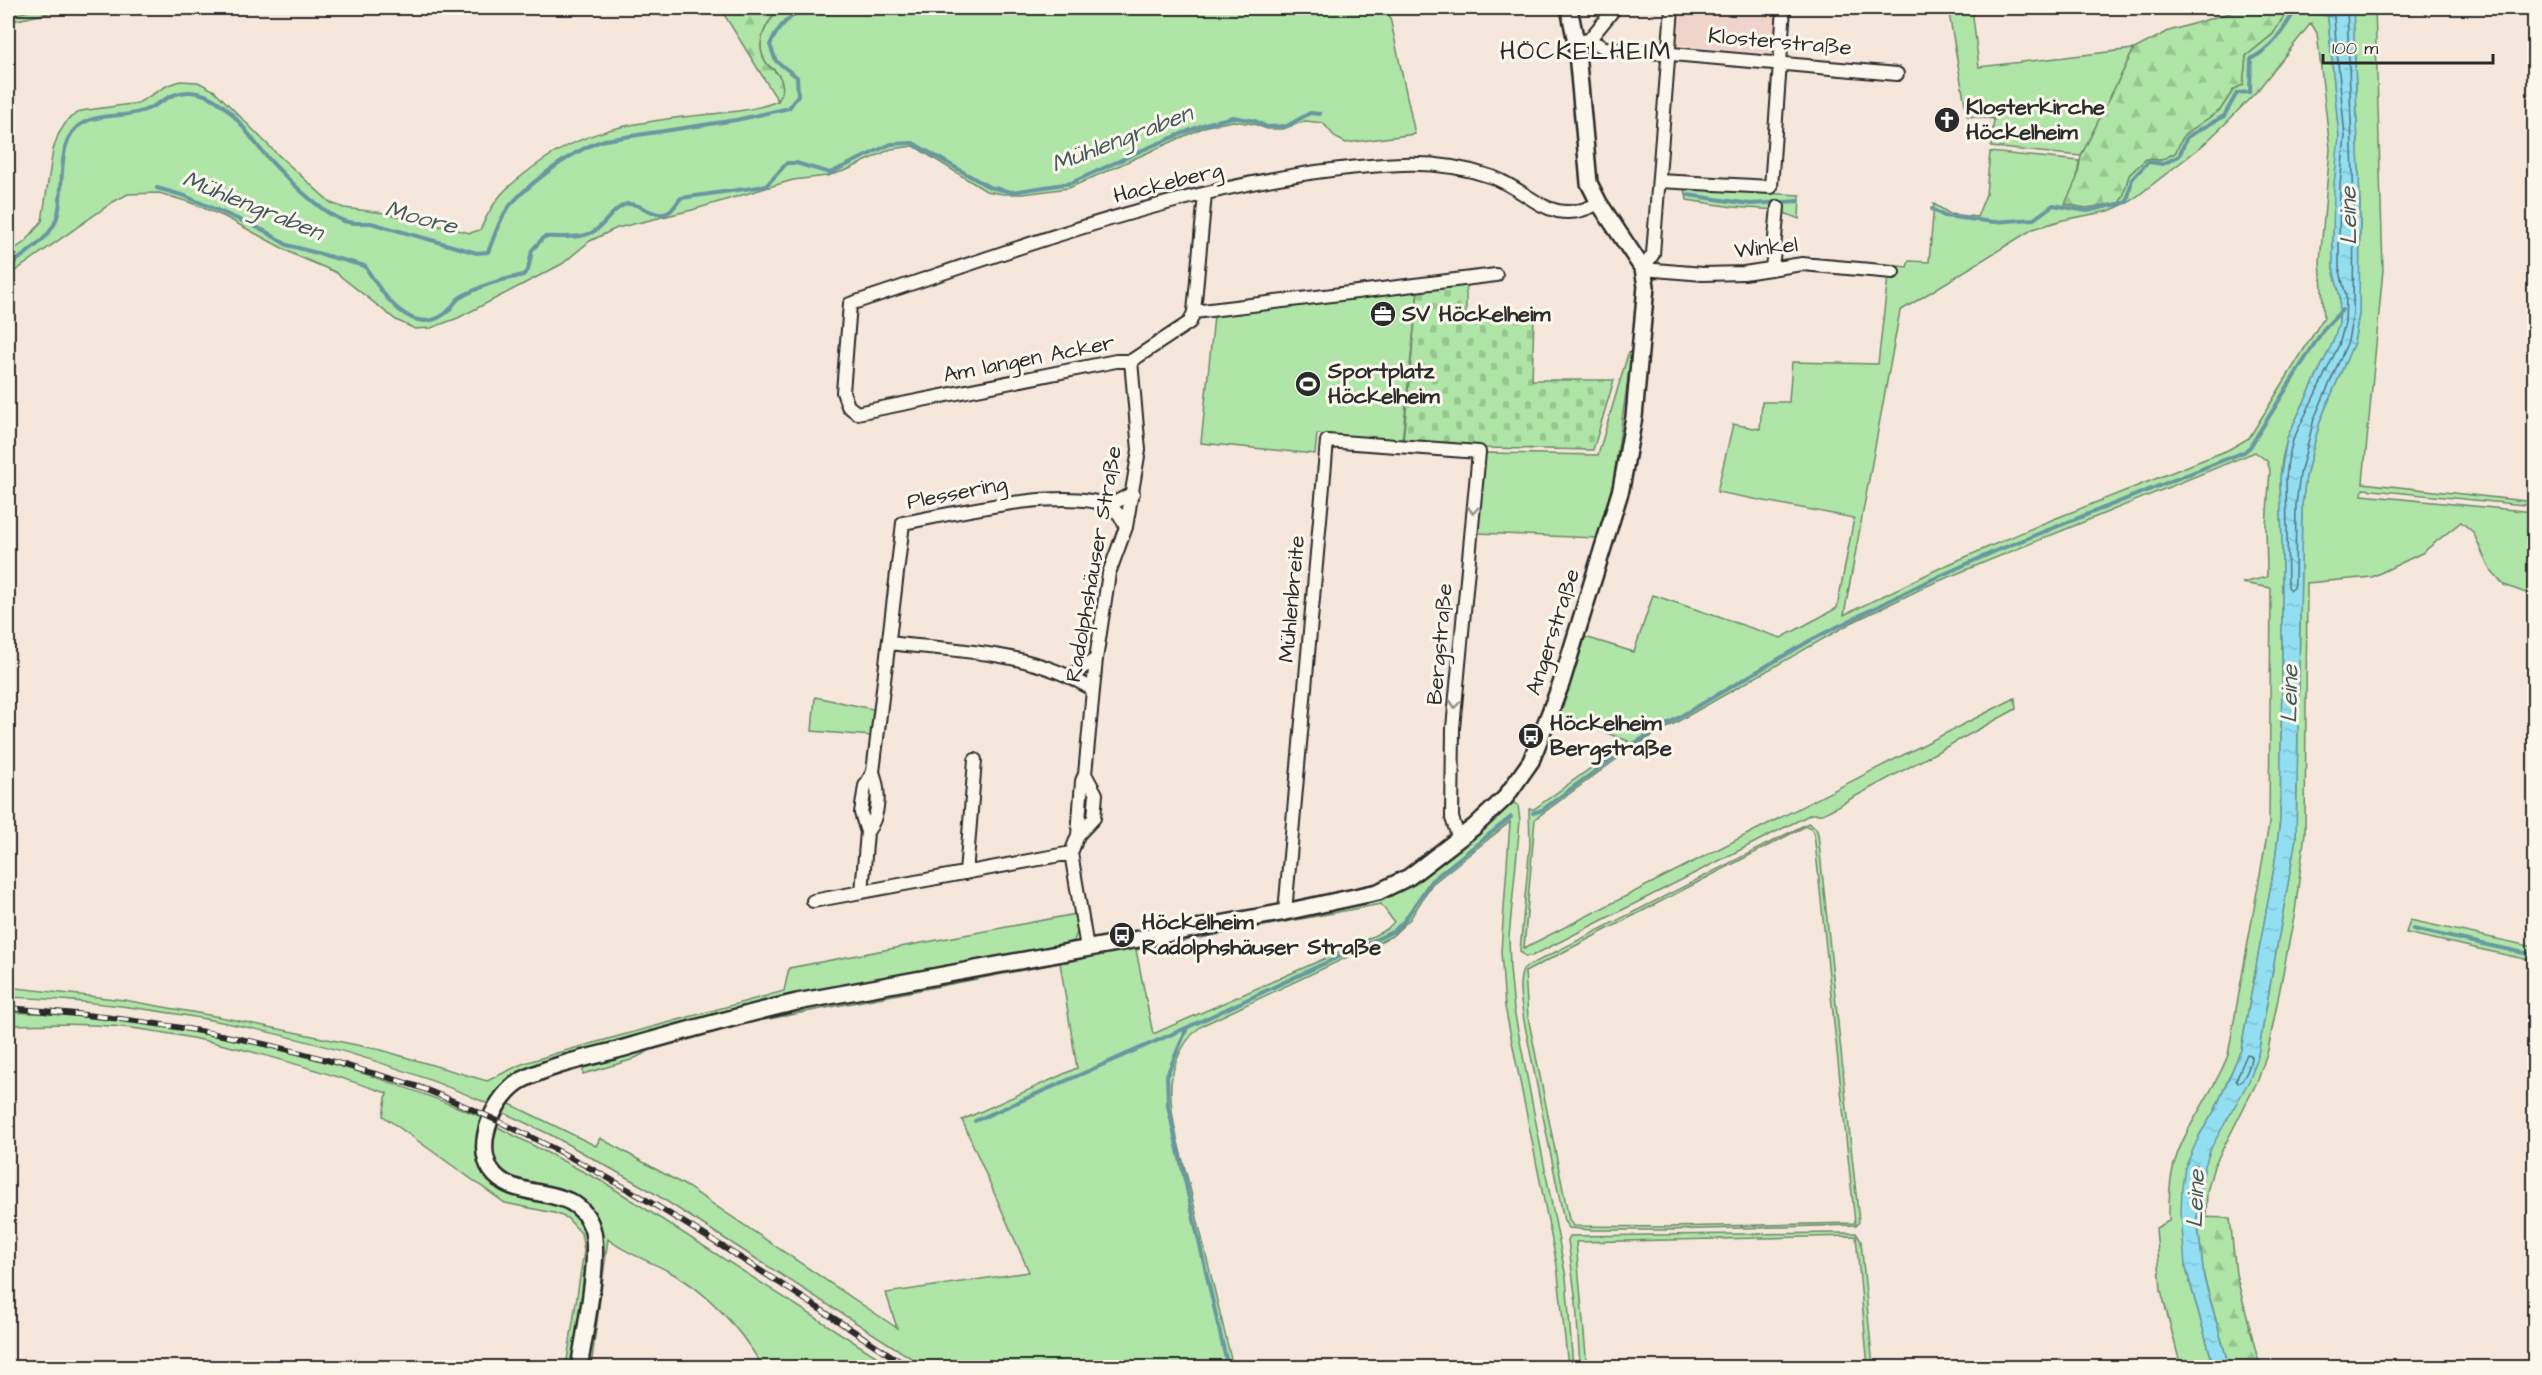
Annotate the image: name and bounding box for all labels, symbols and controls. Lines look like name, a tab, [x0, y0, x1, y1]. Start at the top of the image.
street label: Klosterstraße	[1707, 20, 1853, 64]
scale bar	[2323, 27, 2492, 65]
district label: HÖCKELHEIM	[1500, 33, 1672, 69]
text: 100 m	[2332, 36, 2378, 61]
place label: Klosterkirche Höckelheim	[1966, 92, 2105, 148]
water label: Mühlengraben	[1046, 96, 1200, 182]
church icon: Klosterkirche Höckelheim	[1932, 105, 1962, 135]
street label: Hackeberg	[1110, 154, 1226, 213]
water label: Mühlengraben	[177, 162, 330, 251]
water label: Leine	[2331, 186, 2367, 245]
water label: Moore	[381, 192, 462, 244]
street label: Winkel	[1733, 229, 1799, 267]
office icon: SV Höckelheim	[1368, 299, 1398, 329]
place label: SV Höckelheim	[1401, 299, 1551, 330]
street label: Am langen Acker	[940, 327, 1118, 392]
place label: Sportplatz Höckelheim	[1327, 356, 1441, 412]
sports icon: Sportplatz Höckelheim	[1293, 369, 1323, 399]
street label: Radolphshäuser Straße	[1058, 443, 1130, 684]
street label: Plessering	[904, 468, 1010, 519]
one-way arrow	[1467, 506, 1480, 515]
street label: Mühlenbreite	[1271, 534, 1313, 664]
street label: Angerstraße	[1518, 565, 1589, 700]
street label: Bergstraße	[1419, 582, 1462, 706]
water label: Leine	[2272, 664, 2308, 723]
one-way arrow	[1449, 700, 1462, 709]
place label: Höckelheim Bergstraße	[1550, 708, 1672, 765]
bus stop icon: Höckelheim Bergstraße	[1516, 721, 1546, 751]
place label: Höckelheim Radolphshäuser Straße	[1142, 907, 1381, 963]
bus stop icon: Höckelheim Radolphshäuser Straße	[1107, 920, 1137, 950]
water label: Leine	[2178, 1168, 2214, 1229]

